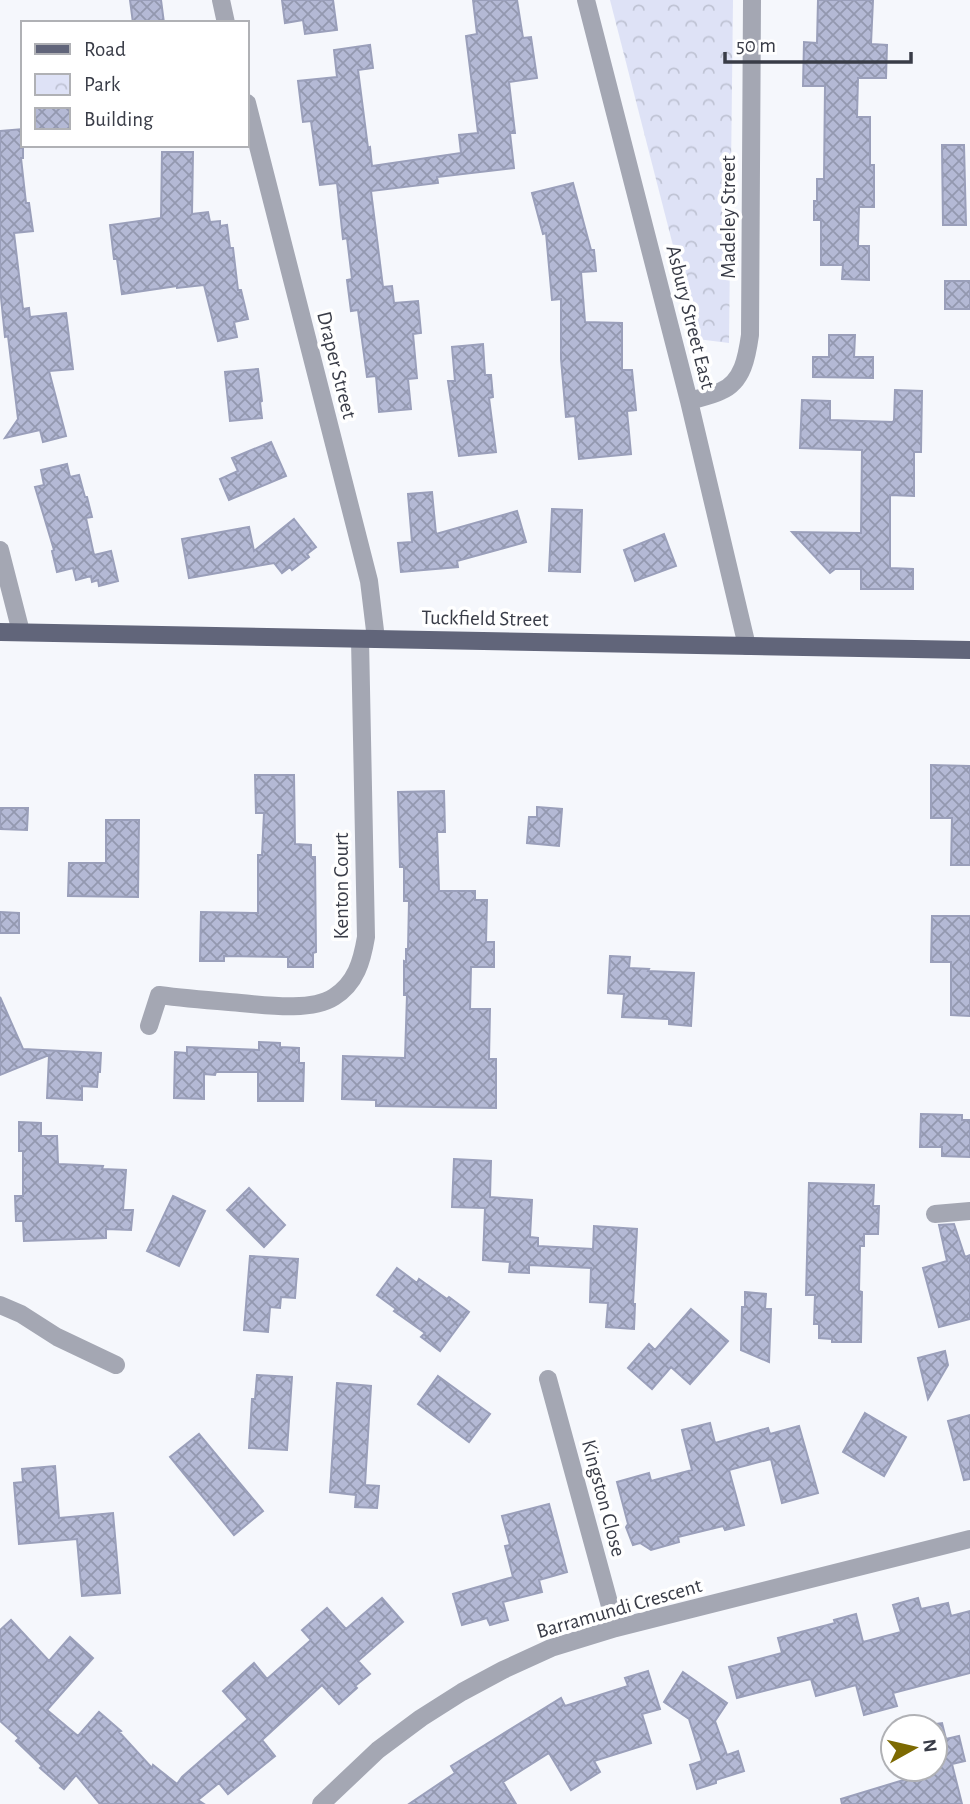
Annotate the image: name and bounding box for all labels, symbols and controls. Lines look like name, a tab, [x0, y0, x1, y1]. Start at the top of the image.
legend	[21, 21, 248, 147]
scale bar	[725, 21, 911, 65]
text: 50 m	[736, 35, 776, 56]
text: Road	[84, 39, 126, 60]
text: Park	[84, 74, 121, 95]
text: Building	[84, 109, 154, 130]
street label: Madeley Street	[718, 155, 739, 279]
street label: Asbury Street East	[662, 243, 719, 391]
street label: Draper Street	[313, 309, 360, 421]
street label: Tuckfield Street	[421, 607, 549, 630]
street label: Kenton Court	[331, 832, 352, 940]
street label: Kingston Close	[578, 1437, 629, 1559]
street label: Barramundi Crescent	[534, 1575, 705, 1642]
north arrow	[879, 1713, 949, 1783]
text: N	[919, 1738, 940, 1754]

